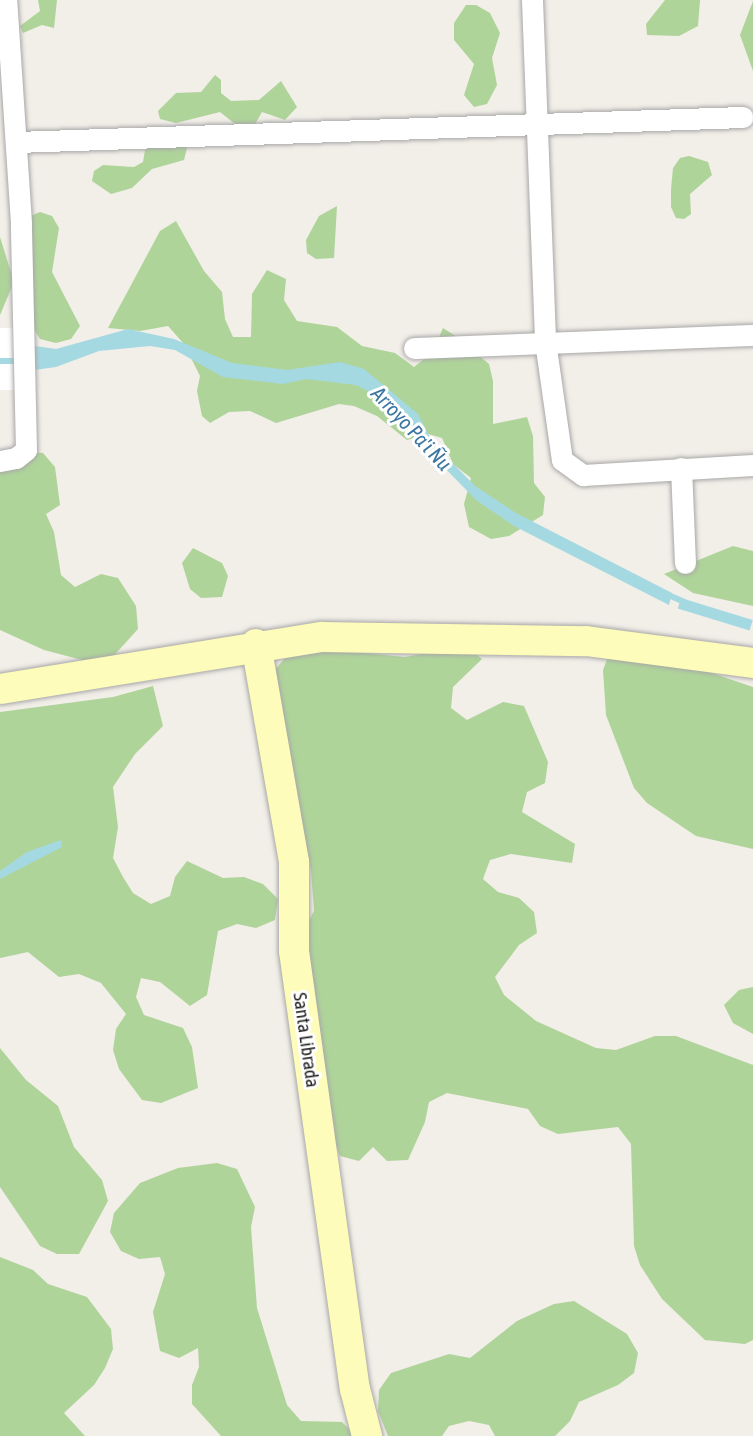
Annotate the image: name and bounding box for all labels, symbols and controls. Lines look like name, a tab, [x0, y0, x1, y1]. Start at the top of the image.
water label: Arroyo Pa'i Ñu	[367, 381, 457, 475]
street label: Santa Librada	[288, 991, 324, 1089]

